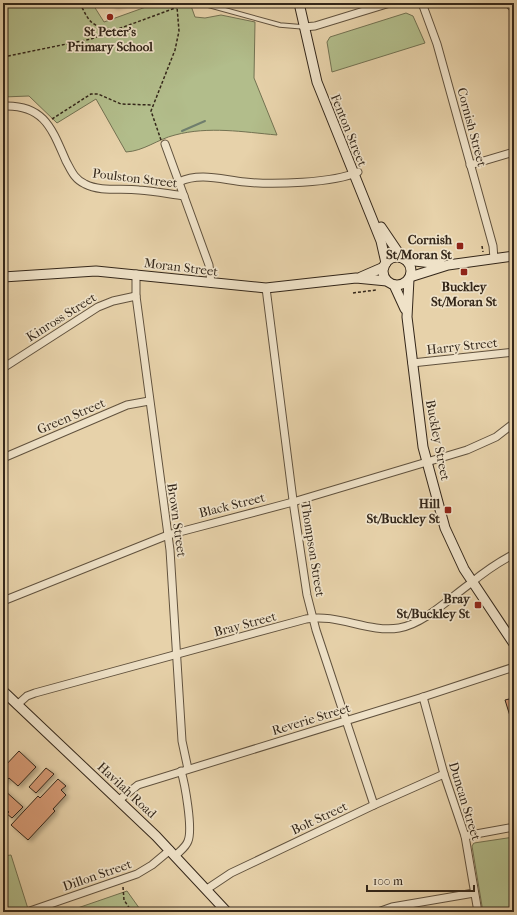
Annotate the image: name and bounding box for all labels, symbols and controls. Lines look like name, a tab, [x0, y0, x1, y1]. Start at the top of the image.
marker: St Peter's Primary School	[105, 12, 115, 22]
place label: St Peter's Primary School	[67, 24, 153, 55]
street label: Cornish Street	[454, 86, 490, 169]
street label: Fenton Street	[328, 92, 370, 169]
street label: Poulston Street	[92, 165, 179, 191]
place label: Cornish St/Moran St	[386, 232, 453, 262]
marker: Cornish St/Moran St	[455, 241, 465, 251]
street label: Moran Street	[143, 255, 219, 279]
marker: Buckley St/Moran St	[459, 267, 469, 277]
place label: Buckley St/Moran St	[431, 279, 497, 309]
street label: Kinross Street	[23, 289, 99, 344]
street label: Harry Street	[426, 335, 499, 357]
street label: Green Street	[35, 395, 107, 437]
street label: Buckley Street	[423, 398, 453, 482]
street label: Brown Street	[164, 482, 190, 558]
street label: Black Street	[197, 489, 267, 520]
place label: Hill St/Buckley St	[367, 496, 440, 527]
street label: Thompson Street	[298, 500, 328, 598]
marker: Hill St/Buckley St	[443, 505, 453, 515]
place label: Bray St/Buckley St	[397, 591, 471, 622]
marker: Bray St/Buckley St	[473, 600, 483, 610]
street label: Bray Street	[212, 608, 278, 640]
street label: Reverie Street	[270, 700, 352, 738]
street label: Havilah Road	[94, 759, 160, 822]
street label: Duncan Street	[446, 760, 484, 842]
street label: Bolt Street	[289, 798, 350, 838]
street label: Dillon Street	[61, 856, 134, 894]
scale bar	[367, 867, 474, 893]
text: 100 m	[373, 874, 403, 888]

